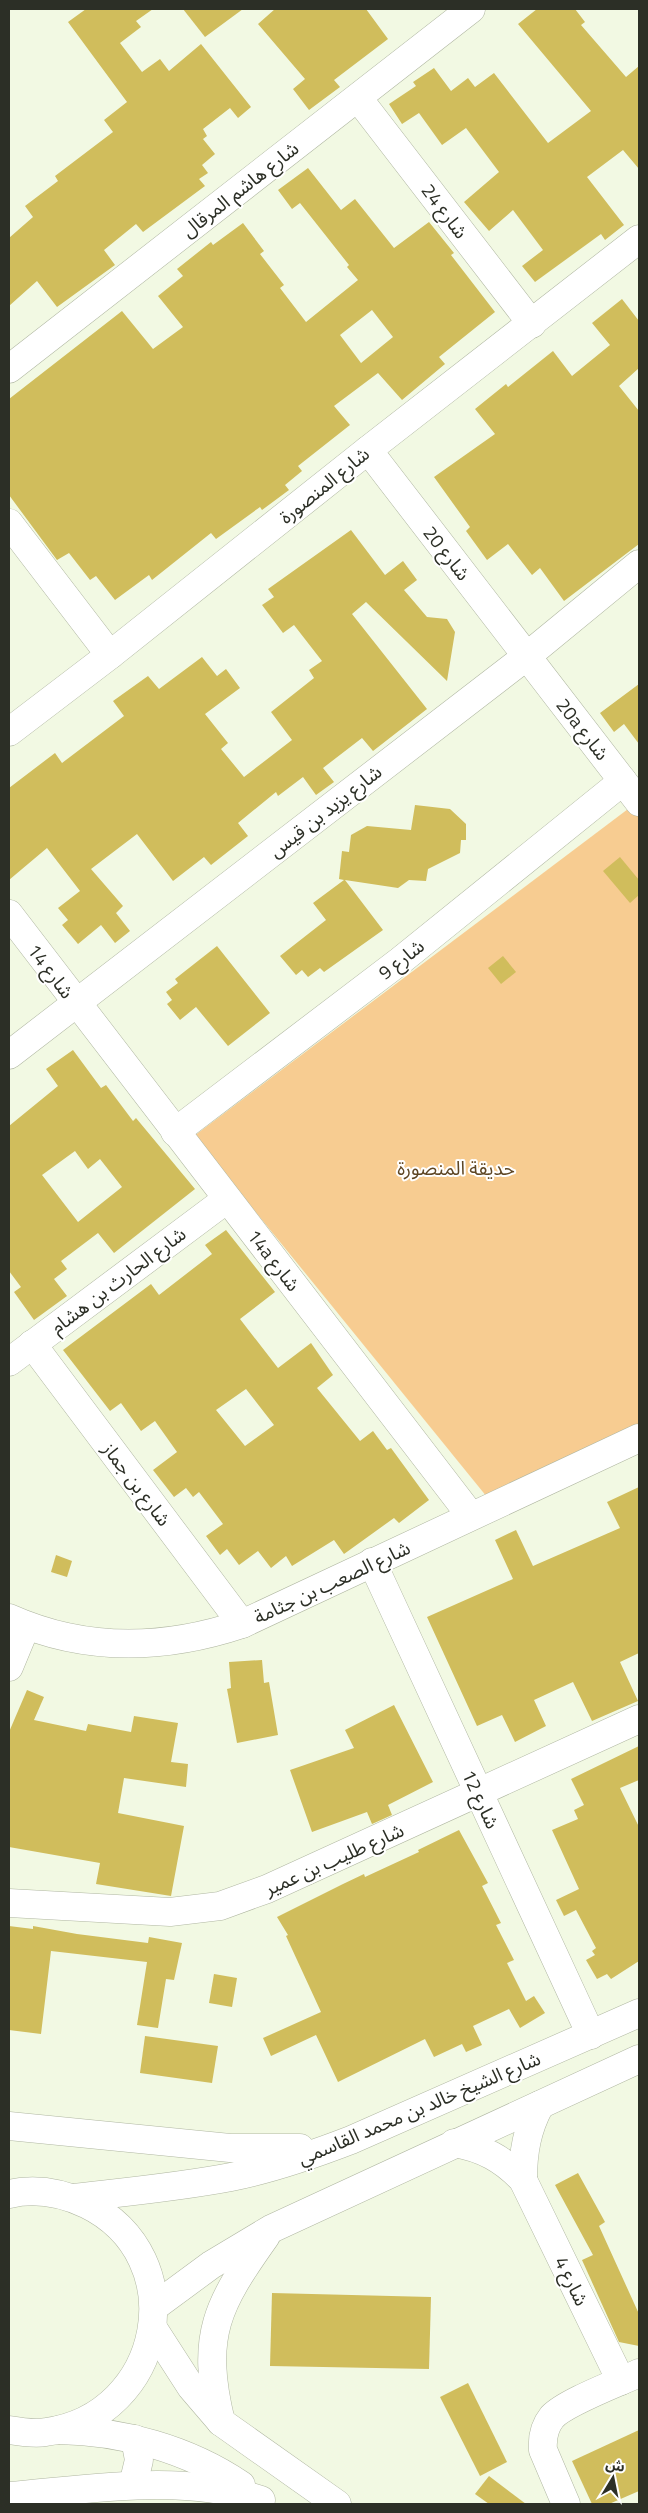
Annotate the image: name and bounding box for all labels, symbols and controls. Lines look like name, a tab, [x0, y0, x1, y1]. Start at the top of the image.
street label: شارع هاشم المرقال	[175, 133, 305, 245]
street label: شارع 24	[415, 177, 476, 244]
street label: شارع المنصورة	[272, 439, 375, 530]
street label: شارع 20	[417, 519, 478, 586]
street label: 20a شارع	[550, 691, 617, 766]
street label: شارع يزيد بن قيس	[262, 757, 387, 864]
street label: شارع 9	[371, 931, 430, 986]
street label: شارع 14	[21, 937, 82, 1004]
park label: حديقة المنصورة	[397, 1153, 515, 1182]
street label: شارع الحارث بن هشام	[44, 1219, 192, 1341]
street label: 14a شارع	[241, 1222, 308, 1297]
street label: شارع بن جماز	[95, 1435, 179, 1532]
street label: شارع الصعب بن جثامة	[249, 1533, 415, 1631]
street label: شارع 12	[455, 1764, 508, 1833]
street label: شارع طليب بن عمير	[258, 1815, 408, 1903]
street label: شارع الشيخ خالد بن محمد القاسمي	[293, 2043, 545, 2173]
street label: شارع 4	[548, 2251, 597, 2310]
north arrow	[588, 2453, 638, 2503]
text: ش	[604, 2453, 627, 2477]

